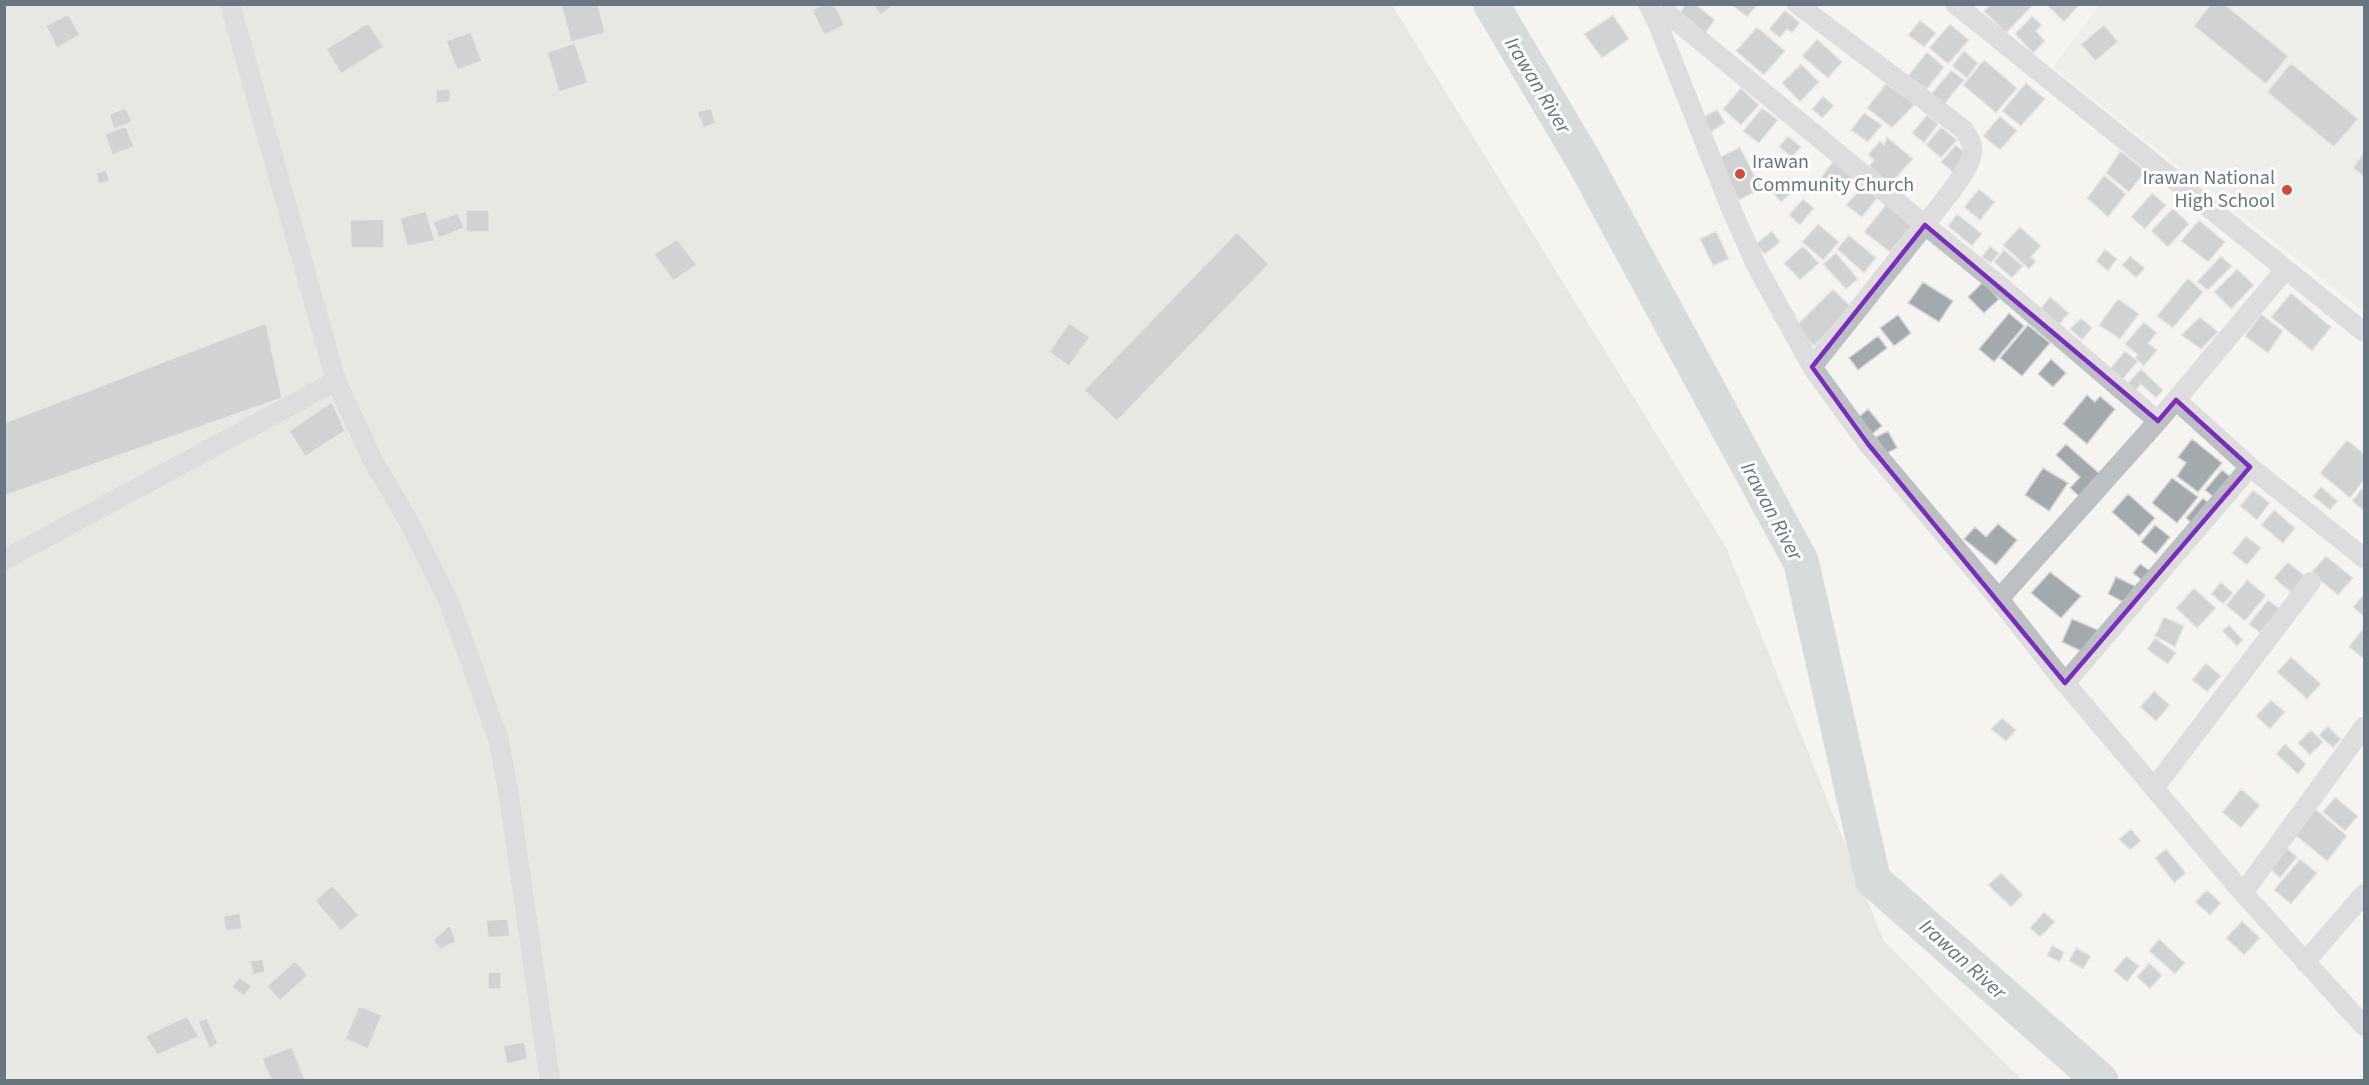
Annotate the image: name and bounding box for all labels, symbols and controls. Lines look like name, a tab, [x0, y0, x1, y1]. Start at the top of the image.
water label: Irawan River	[1497, 31, 1579, 140]
place label: Irawan Community Church	[1752, 148, 1914, 199]
place label: Irawan National High School	[2143, 164, 2275, 215]
marker: Irawan Community Church	[1733, 167, 1747, 181]
marker: Irawan National High School	[2280, 183, 2294, 197]
water label: Irawan River	[1733, 456, 1811, 566]
water label: Irawan River	[1913, 912, 2014, 1007]

